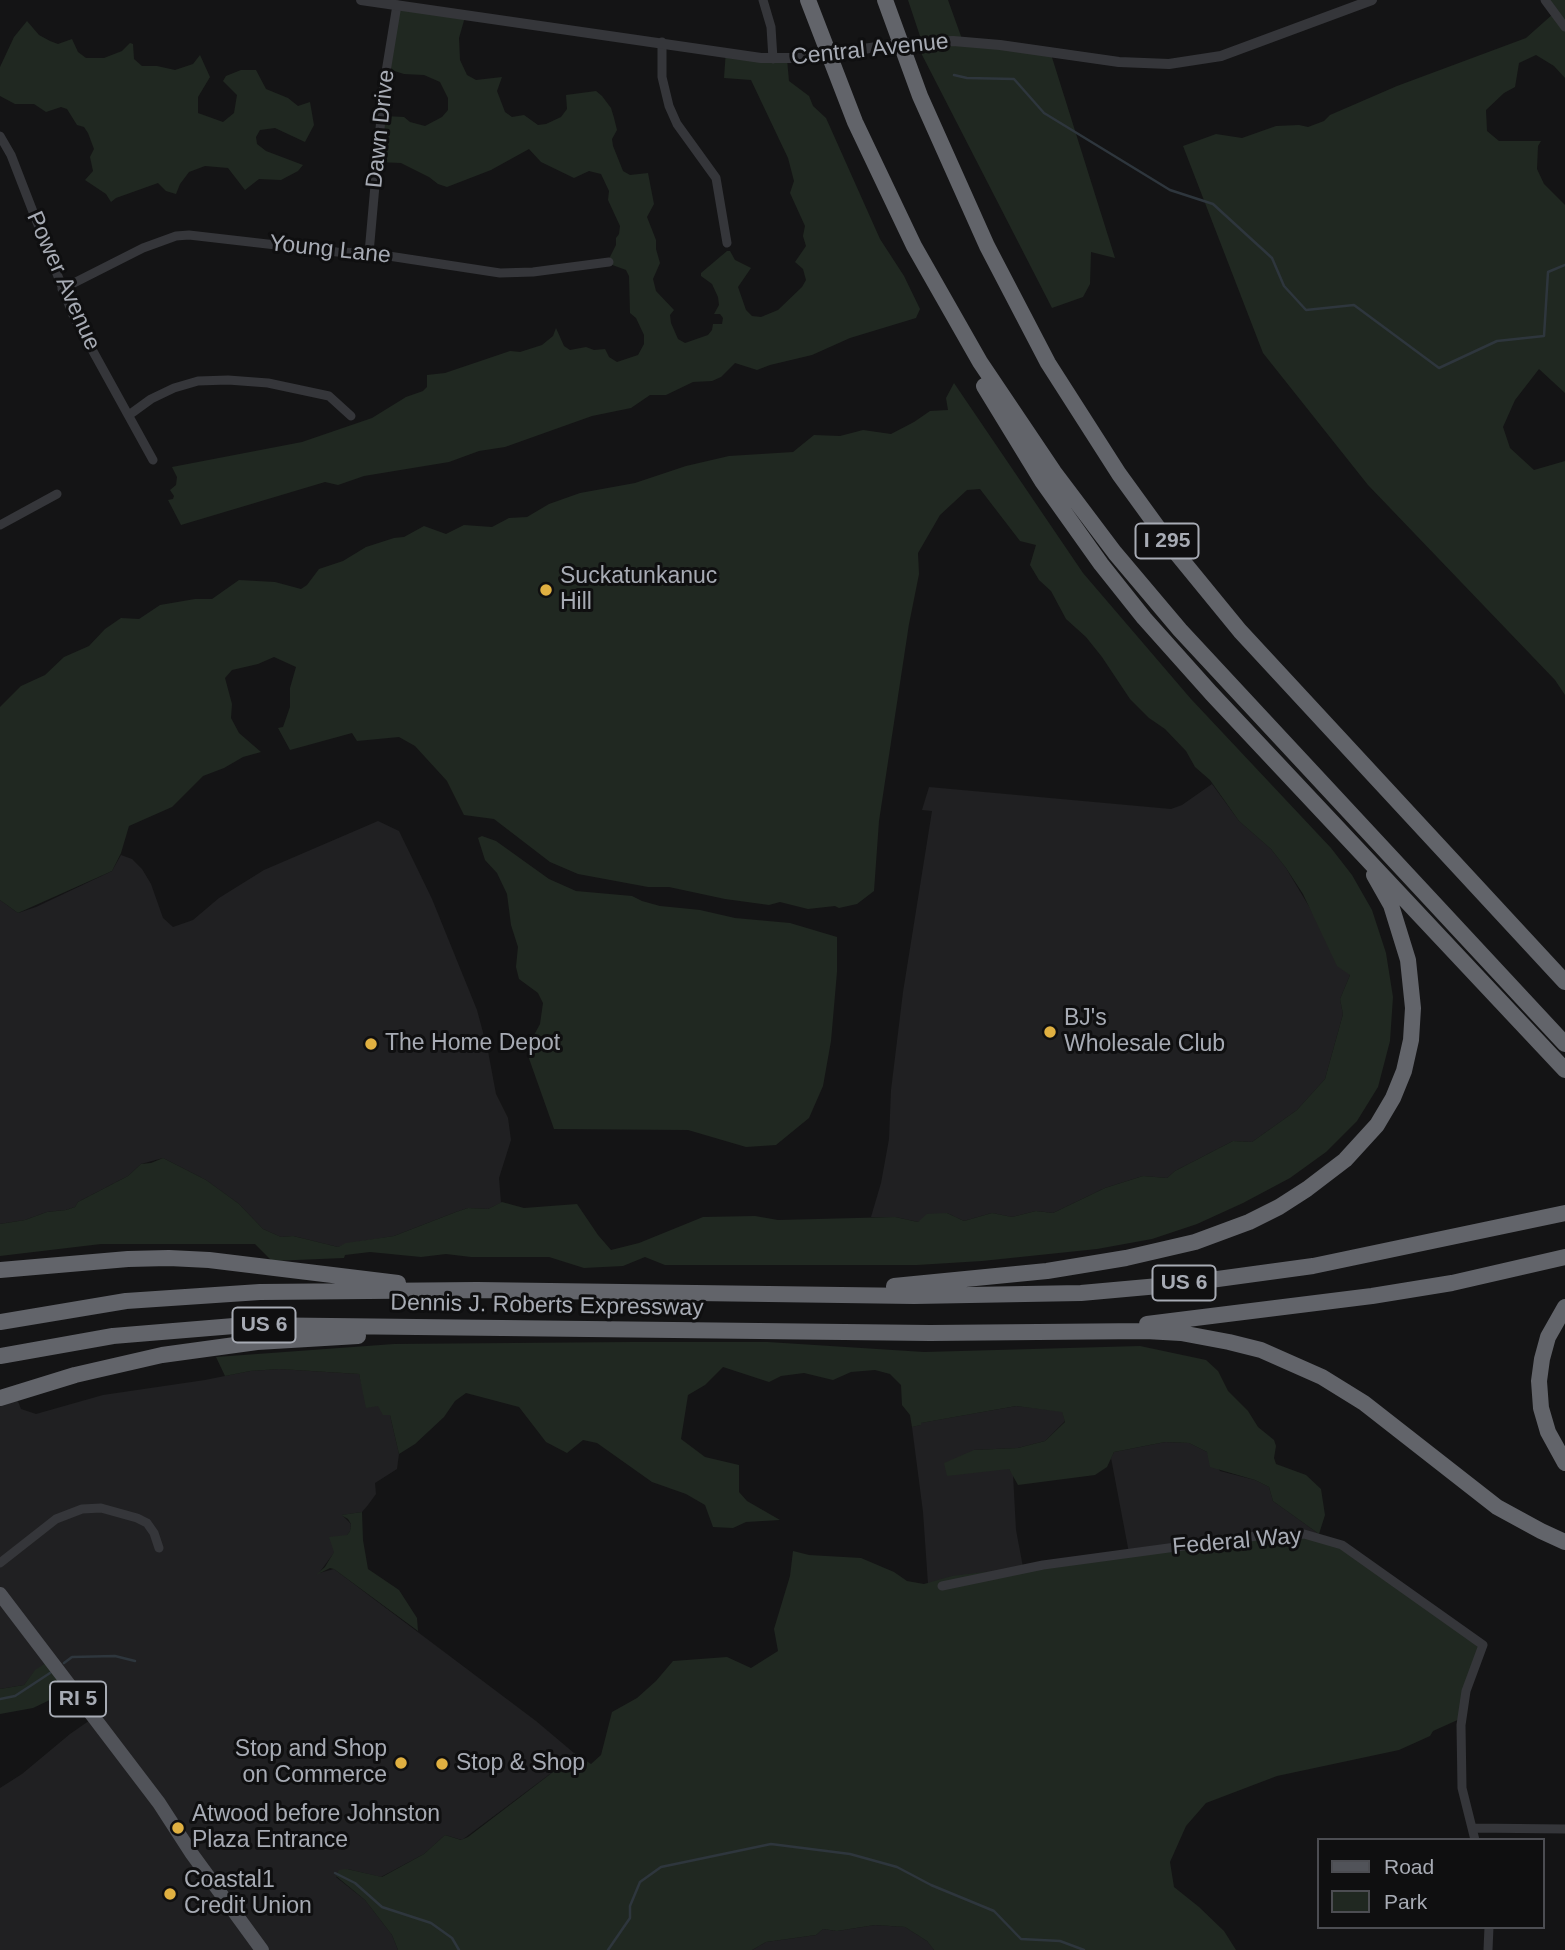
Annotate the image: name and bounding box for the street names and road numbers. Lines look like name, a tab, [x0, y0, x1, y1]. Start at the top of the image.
street label: Central Avenue	[790, 28, 950, 72]
street label: Dawn Drive	[361, 68, 401, 190]
street label: Power Avenue	[20, 207, 106, 355]
street label: Young Lane	[268, 230, 392, 270]
road number: I 295	[1136, 524, 1198, 558]
road number: US 6	[1152, 1266, 1216, 1300]
street label: Dennis J. Roberts Expressway	[390, 1289, 704, 1323]
road number: US 6	[232, 1308, 296, 1342]
street label: Federal Way	[1171, 1523, 1303, 1561]
road number: RI 5	[50, 1682, 106, 1716]

